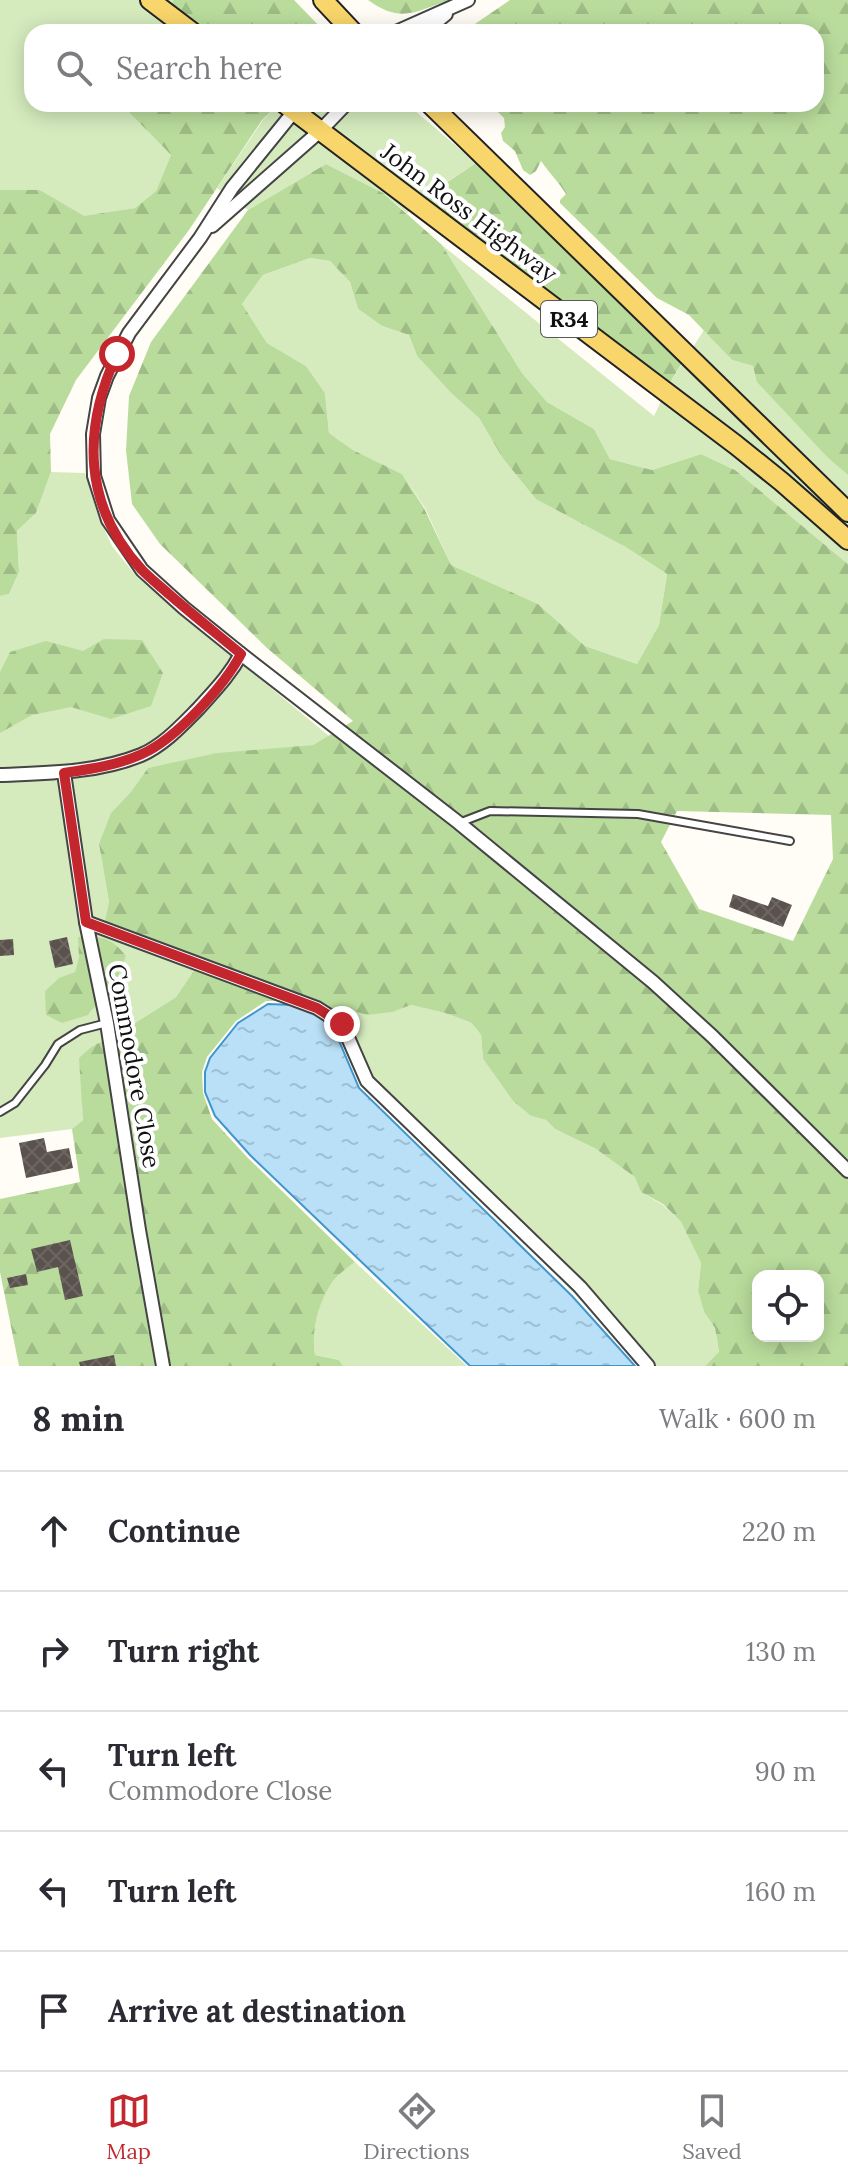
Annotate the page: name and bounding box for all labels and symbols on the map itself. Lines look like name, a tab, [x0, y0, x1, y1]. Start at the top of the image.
street label: John Ross Highway	[374, 136, 564, 289]
road number: R34	[541, 301, 597, 337]
route start	[99, 336, 135, 372]
street label: Commodore Close	[101, 961, 168, 1171]
route end	[324, 1006, 360, 1042]

